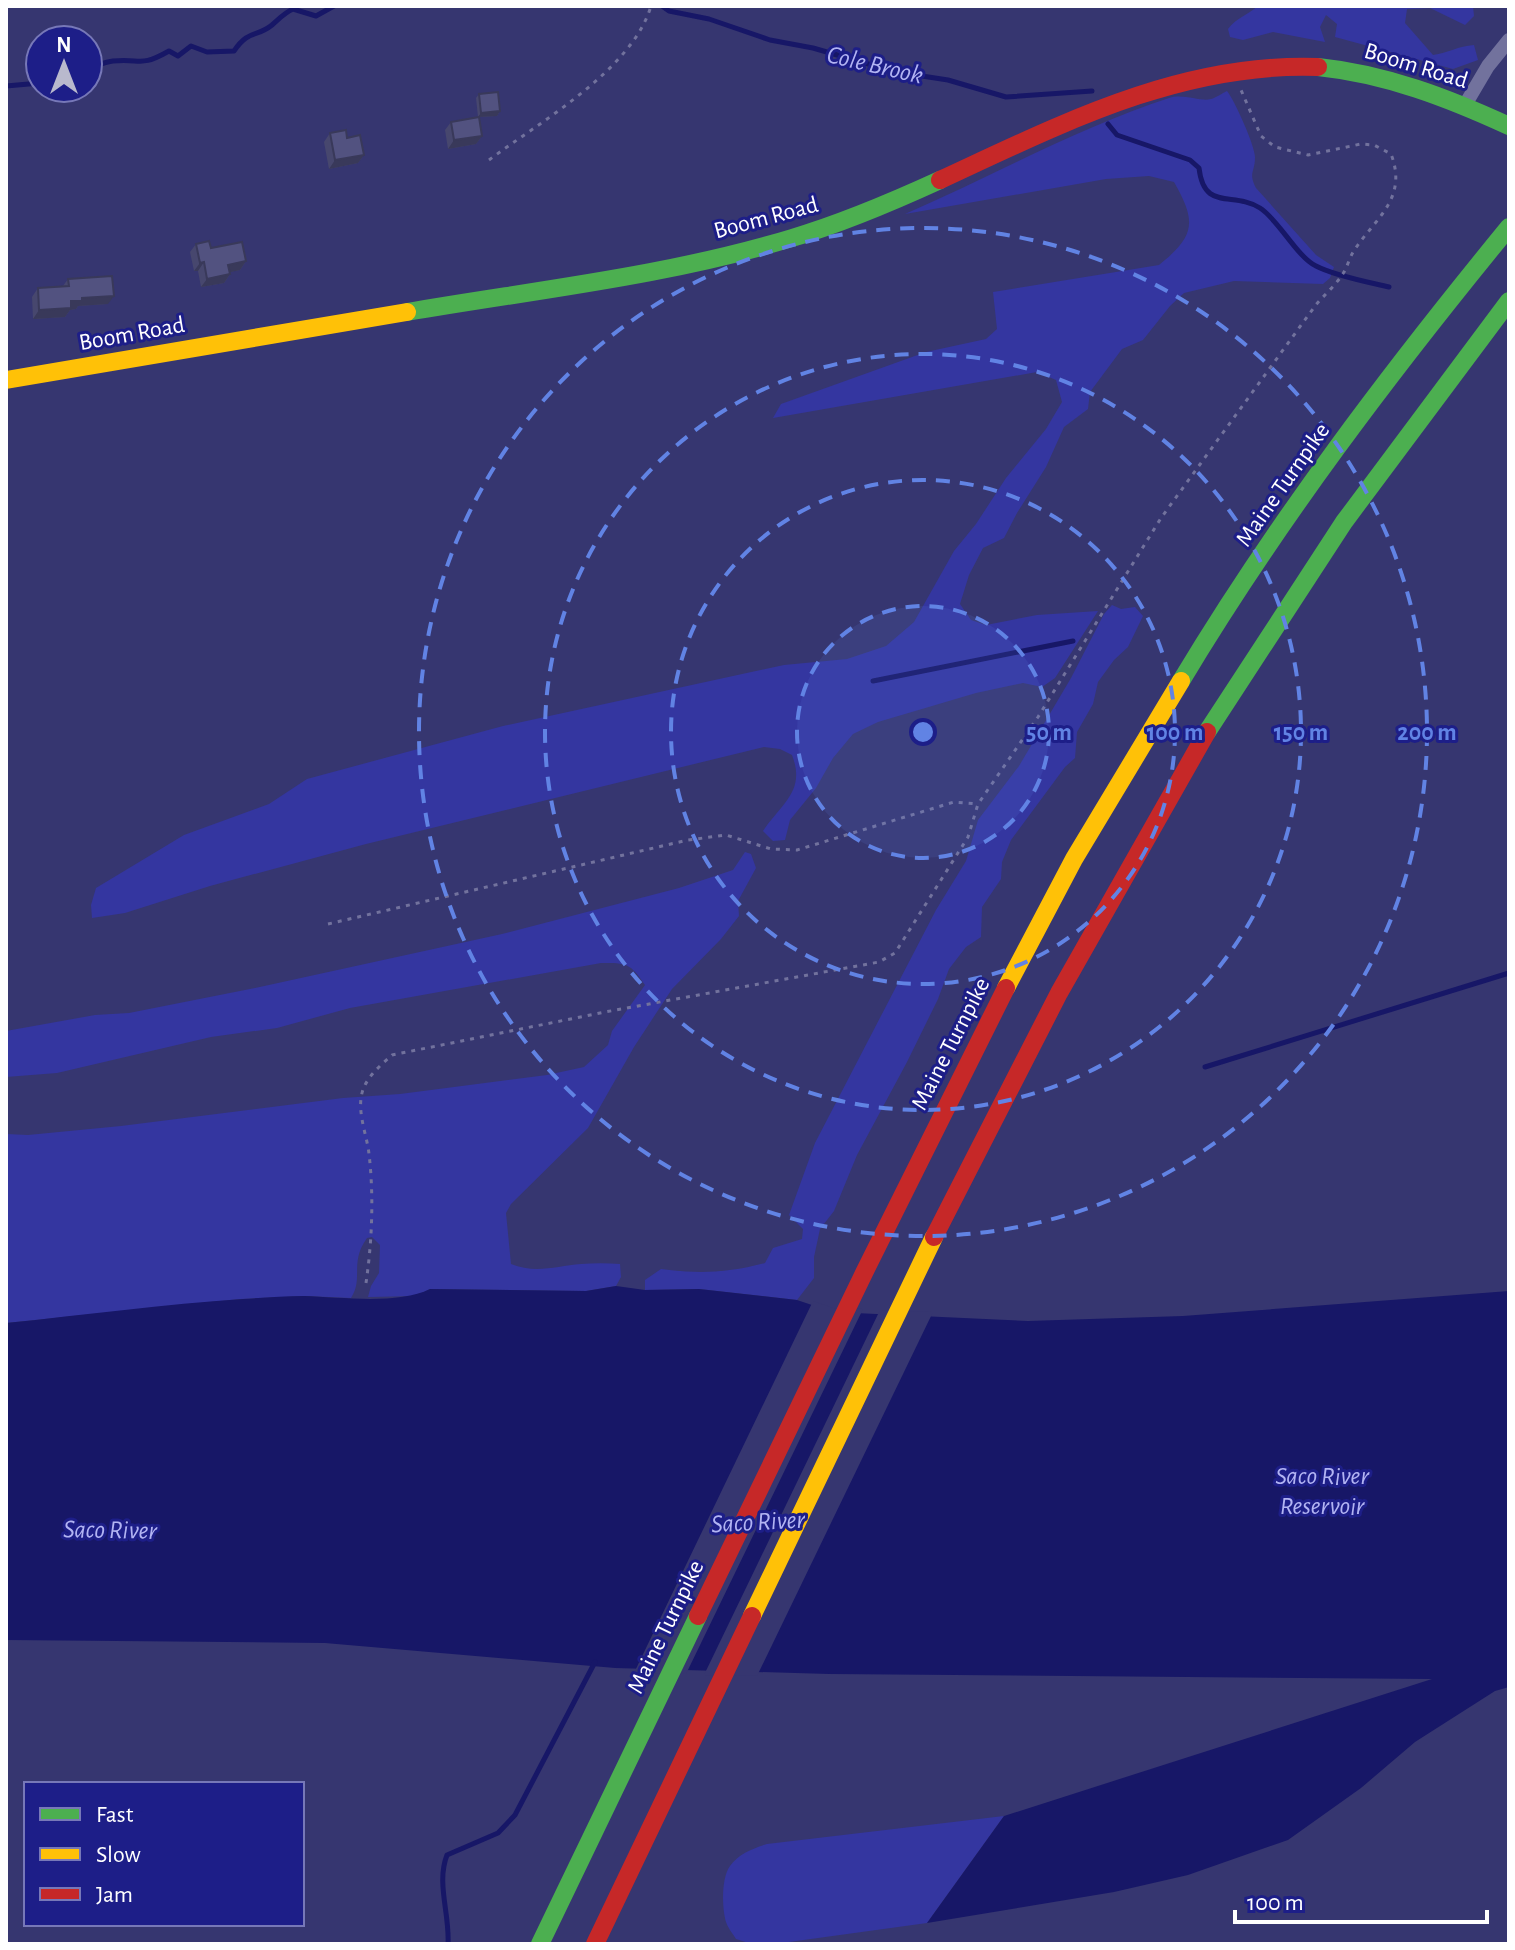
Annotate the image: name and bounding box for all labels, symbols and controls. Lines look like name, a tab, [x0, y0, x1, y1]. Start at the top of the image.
north arrow	[24, 24, 104, 104]
text: N	[56, 34, 72, 56]
street label: Boom Road	[1361, 39, 1471, 93]
water label: Cole Brook	[824, 41, 926, 89]
street label: Boom Road	[711, 193, 821, 243]
street label: Boom Road	[77, 313, 187, 355]
street label: Maine Turnpike	[1232, 419, 1334, 551]
centre of rings	[909, 718, 937, 746]
text: 50 m	[1026, 721, 1072, 745]
text: 100 m	[1147, 721, 1203, 745]
text: 150 m	[1274, 721, 1328, 745]
text: 200 m	[1397, 721, 1457, 745]
street label: Maine Turnpike	[907, 974, 995, 1114]
water label: Saco River Reservoir	[1275, 1463, 1370, 1519]
water label: Saco River	[711, 1506, 807, 1537]
water label: Saco River	[63, 1516, 159, 1544]
street label: Maine Turnpike	[623, 1557, 709, 1697]
legend	[24, 1782, 304, 1926]
text: Fast	[96, 1803, 134, 1827]
text: Slow	[96, 1843, 141, 1867]
scale bar	[1235, 1874, 1487, 1924]
text: Jam	[96, 1883, 133, 1907]
text: 100 m	[1247, 1891, 1304, 1915]

